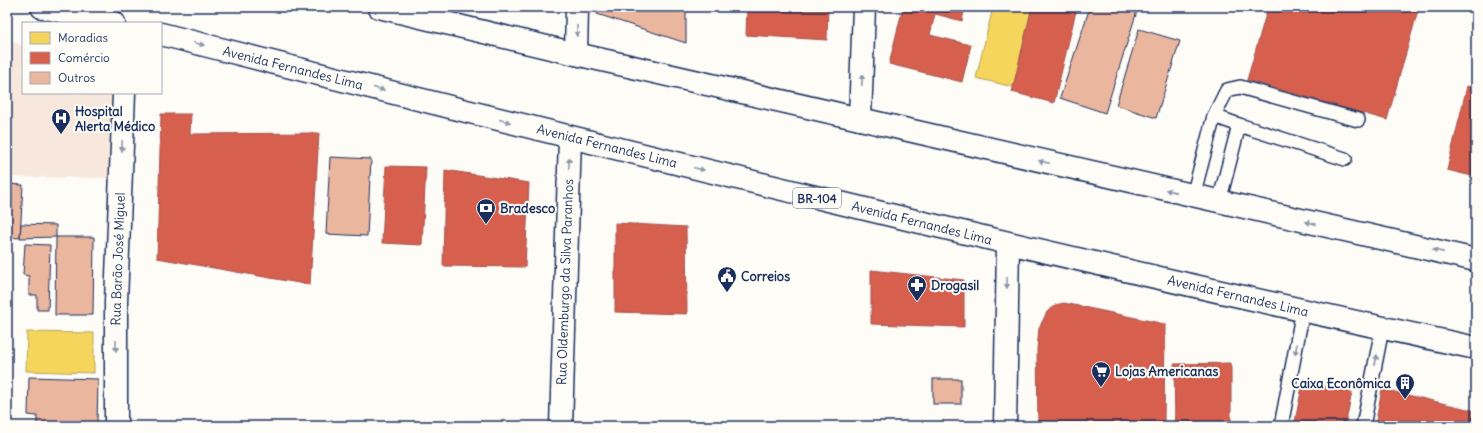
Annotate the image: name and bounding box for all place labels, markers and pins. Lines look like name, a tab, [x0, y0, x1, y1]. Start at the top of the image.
place label: Hospital Alerta Médico	[75, 103, 155, 135]
hospital icon: Hospital Alerta Médico	[50, 107, 72, 135]
bank icon: Bradesco	[475, 197, 497, 225]
place label: Bradesco	[500, 200, 555, 217]
public building icon: Correios	[716, 265, 738, 293]
place label: Correios	[741, 268, 790, 285]
pharmacy icon: Drogasil	[906, 274, 928, 302]
place label: Drogasil	[931, 277, 979, 294]
supermarket icon: Lojas Americanas	[1090, 360, 1112, 388]
place label: Lojas Americanas	[1115, 363, 1218, 380]
building icon: Caixa Econômica	[1394, 372, 1416, 400]
place label: Caixa Econômica	[1291, 375, 1392, 392]

